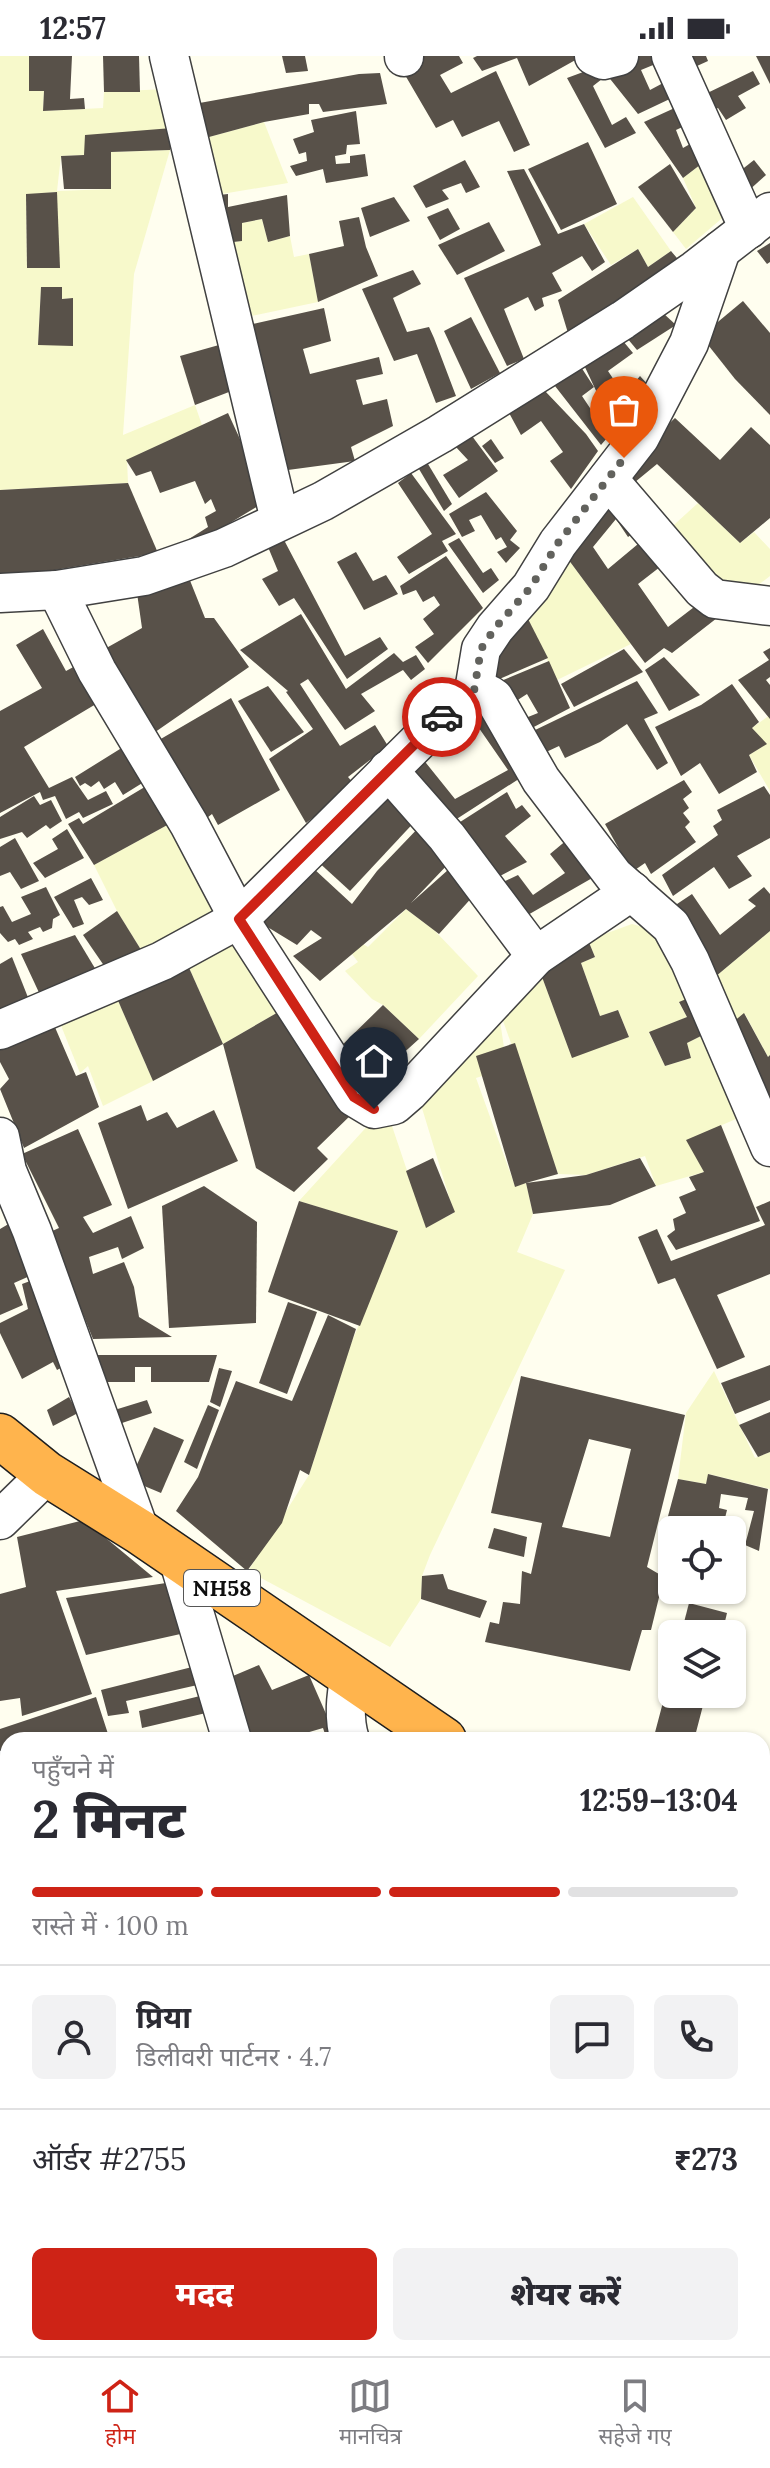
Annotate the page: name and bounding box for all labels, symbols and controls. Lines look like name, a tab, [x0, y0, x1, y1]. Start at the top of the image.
text: 12:57	[40, 9, 106, 47]
pin	[590, 376, 658, 458]
icon: bag	[602, 388, 646, 432]
courier	[402, 677, 482, 757]
icon: car	[420, 695, 464, 739]
pin	[340, 1027, 408, 1109]
icon: home	[352, 1039, 396, 1083]
map controls	[658, 1516, 746, 1708]
button: locate	[658, 1516, 746, 1604]
road number: NH58	[184, 1570, 260, 1606]
button: layers	[658, 1620, 746, 1708]
text: पहुँचने में	[32, 1752, 114, 1785]
text: 12:59–13:04	[580, 1781, 738, 1819]
text: 2 मिनट	[32, 1786, 185, 1852]
text: रास्ते में · 100 m	[32, 1909, 189, 1942]
button: person	[32, 1995, 116, 2079]
button: chat	[550, 1995, 634, 2079]
button: phone	[654, 1995, 738, 2079]
text: प्रिया	[136, 1998, 191, 2036]
text: डिलीवरी पार्टनर · 4.7	[136, 2040, 331, 2073]
text: ऑर्डर #2755	[32, 2140, 186, 2178]
text: ₹273	[674, 2140, 738, 2178]
button: मदद	[32, 2248, 377, 2340]
button: शेयर करें	[393, 2248, 738, 2340]
tab: होम	[98, 2374, 142, 2453]
tab: मानचित्र	[339, 2374, 402, 2453]
tab: सहेजे गए	[598, 2374, 672, 2453]

